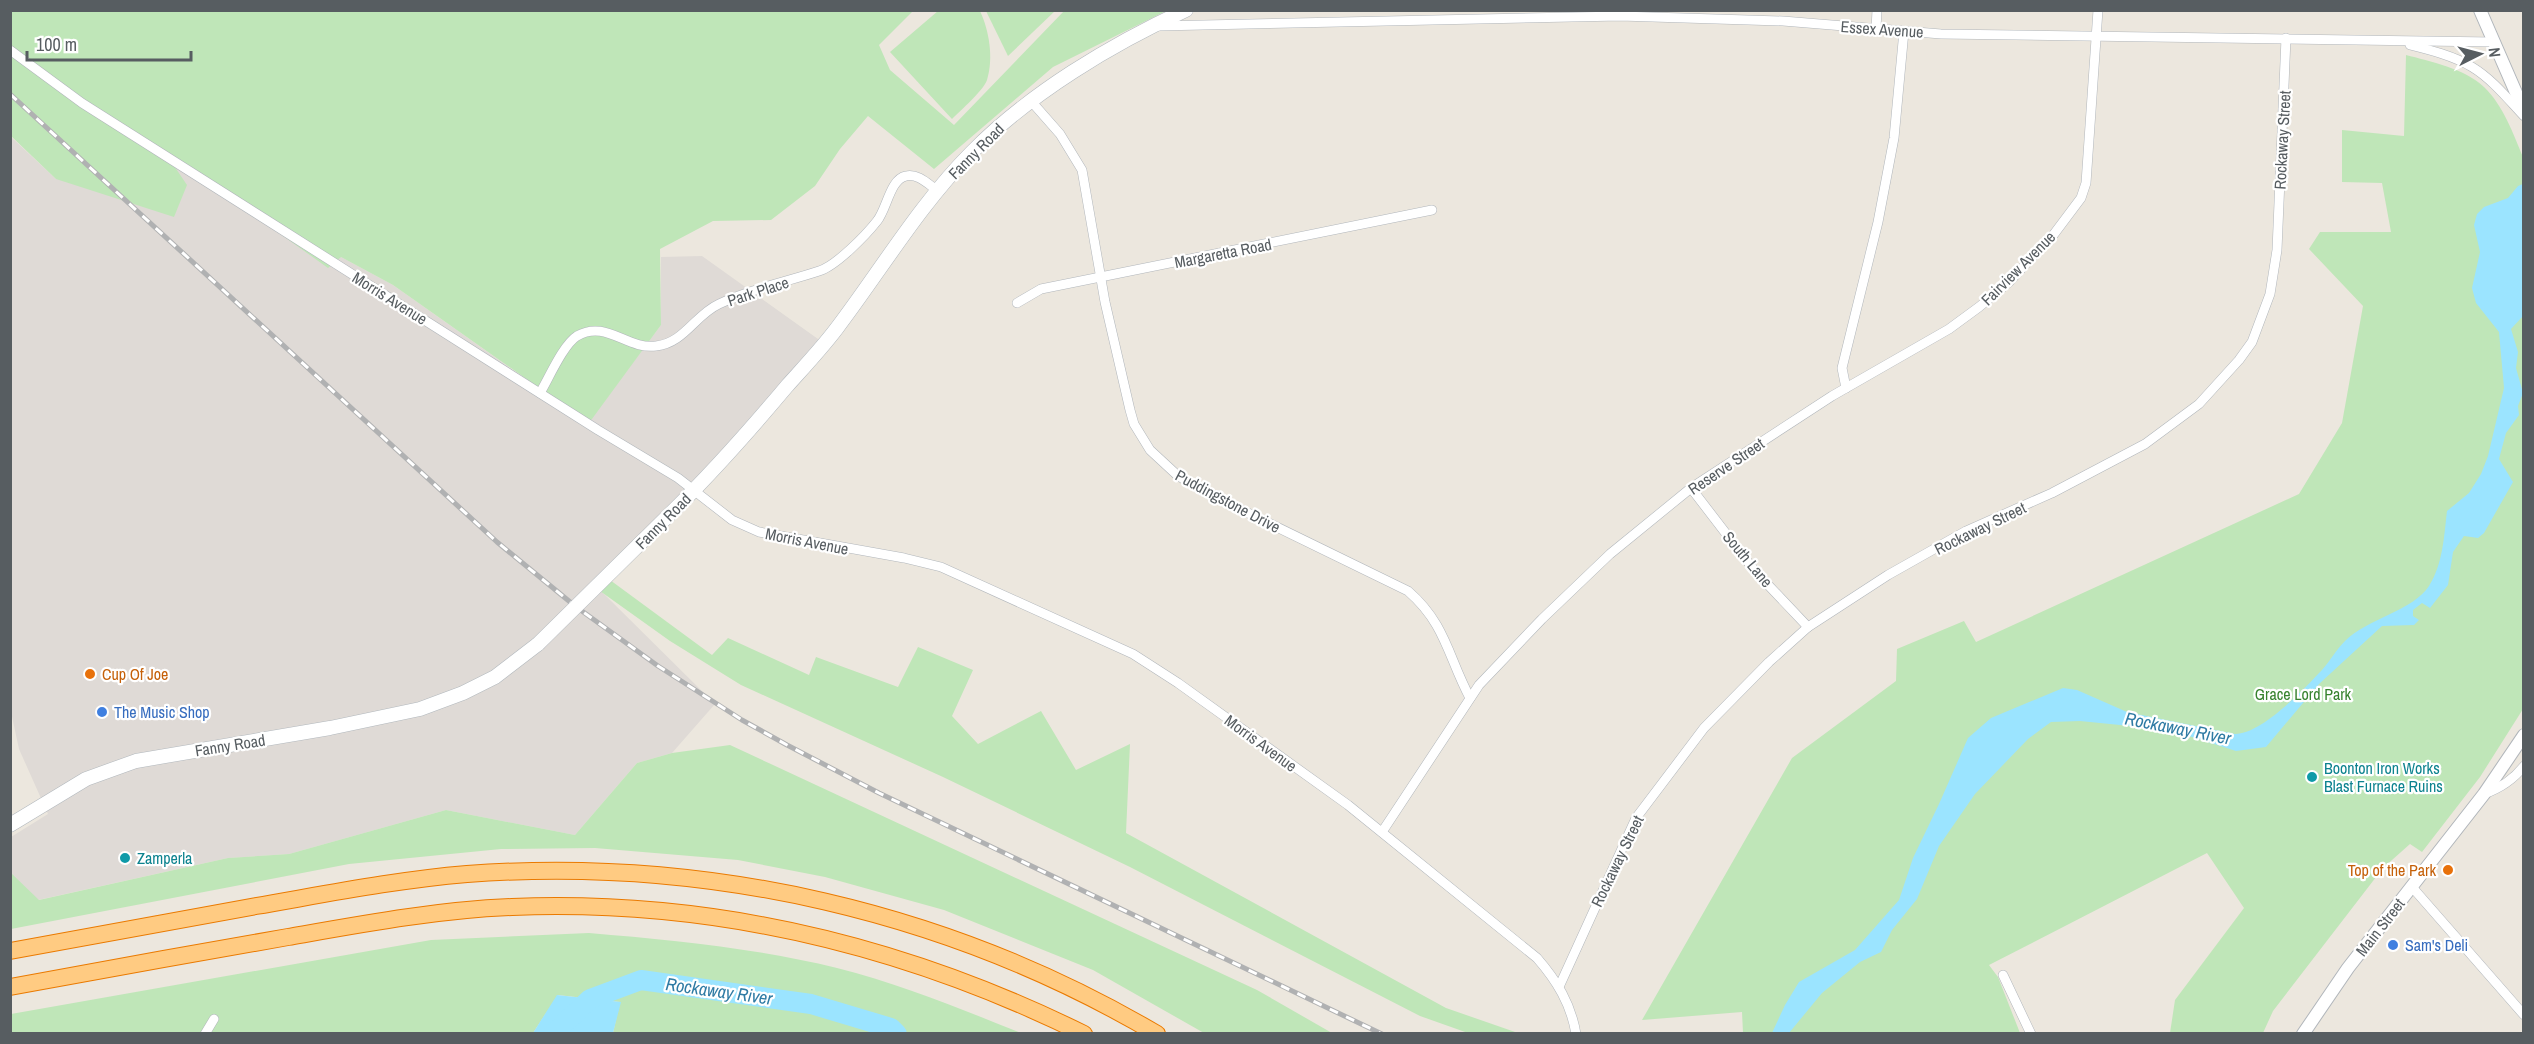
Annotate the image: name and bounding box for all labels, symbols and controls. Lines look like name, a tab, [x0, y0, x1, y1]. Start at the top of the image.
street label: Essex Avenue	[1840, 15, 1924, 43]
scale bar	[27, 24, 190, 62]
north arrow	[2450, 24, 2510, 84]
text: 100 m	[36, 32, 77, 57]
text: N	[2483, 47, 2506, 58]
street label: Rockaway Street	[2268, 90, 2296, 190]
street label: Fanny Road	[943, 118, 1009, 184]
street label: Fairview Avenue	[1976, 226, 2060, 310]
street label: Margaretta Road	[1173, 233, 1273, 273]
street label: Morris Avenue	[348, 266, 432, 330]
street label: Park Place	[724, 271, 792, 311]
street label: Reserve Street	[1684, 432, 1769, 500]
street label: Puddingstone Drive	[1172, 464, 1284, 538]
street label: Fanny Road	[630, 488, 696, 554]
street label: Rockaway Street	[1931, 496, 2030, 560]
street label: Morris Avenue	[763, 522, 851, 560]
street label: South Lane	[1718, 526, 1778, 592]
place label: Cup Of Joe	[102, 663, 168, 685]
marker: Cup Of Joe	[83, 667, 97, 681]
park label: Grace Lord Park	[2255, 683, 2352, 705]
place label: The Music Shop	[114, 701, 210, 723]
marker: The Music Shop	[95, 705, 109, 719]
water label: Rockaway River	[2123, 705, 2234, 751]
street label: Morris Avenue	[1220, 709, 1302, 777]
street label: Fanny Road	[193, 729, 267, 761]
place label: Boonton Iron Works Blast Furnace Ruins	[2324, 757, 2443, 797]
marker: Boonton Iron Works Blast Furnace Ruins	[2305, 770, 2319, 784]
street label: Rockaway Street	[1585, 811, 1649, 910]
place label: Zamperla	[137, 847, 193, 869]
marker: Zamperla	[118, 851, 132, 865]
place label: Top of the Park	[2348, 859, 2436, 881]
marker: Top of the Park	[2441, 863, 2455, 877]
street label: Main Street	[2350, 893, 2410, 960]
place label: Sam's Deli	[2405, 934, 2468, 956]
marker: Sam's Deli	[2386, 938, 2400, 952]
water label: Rockaway River	[664, 971, 775, 1011]

